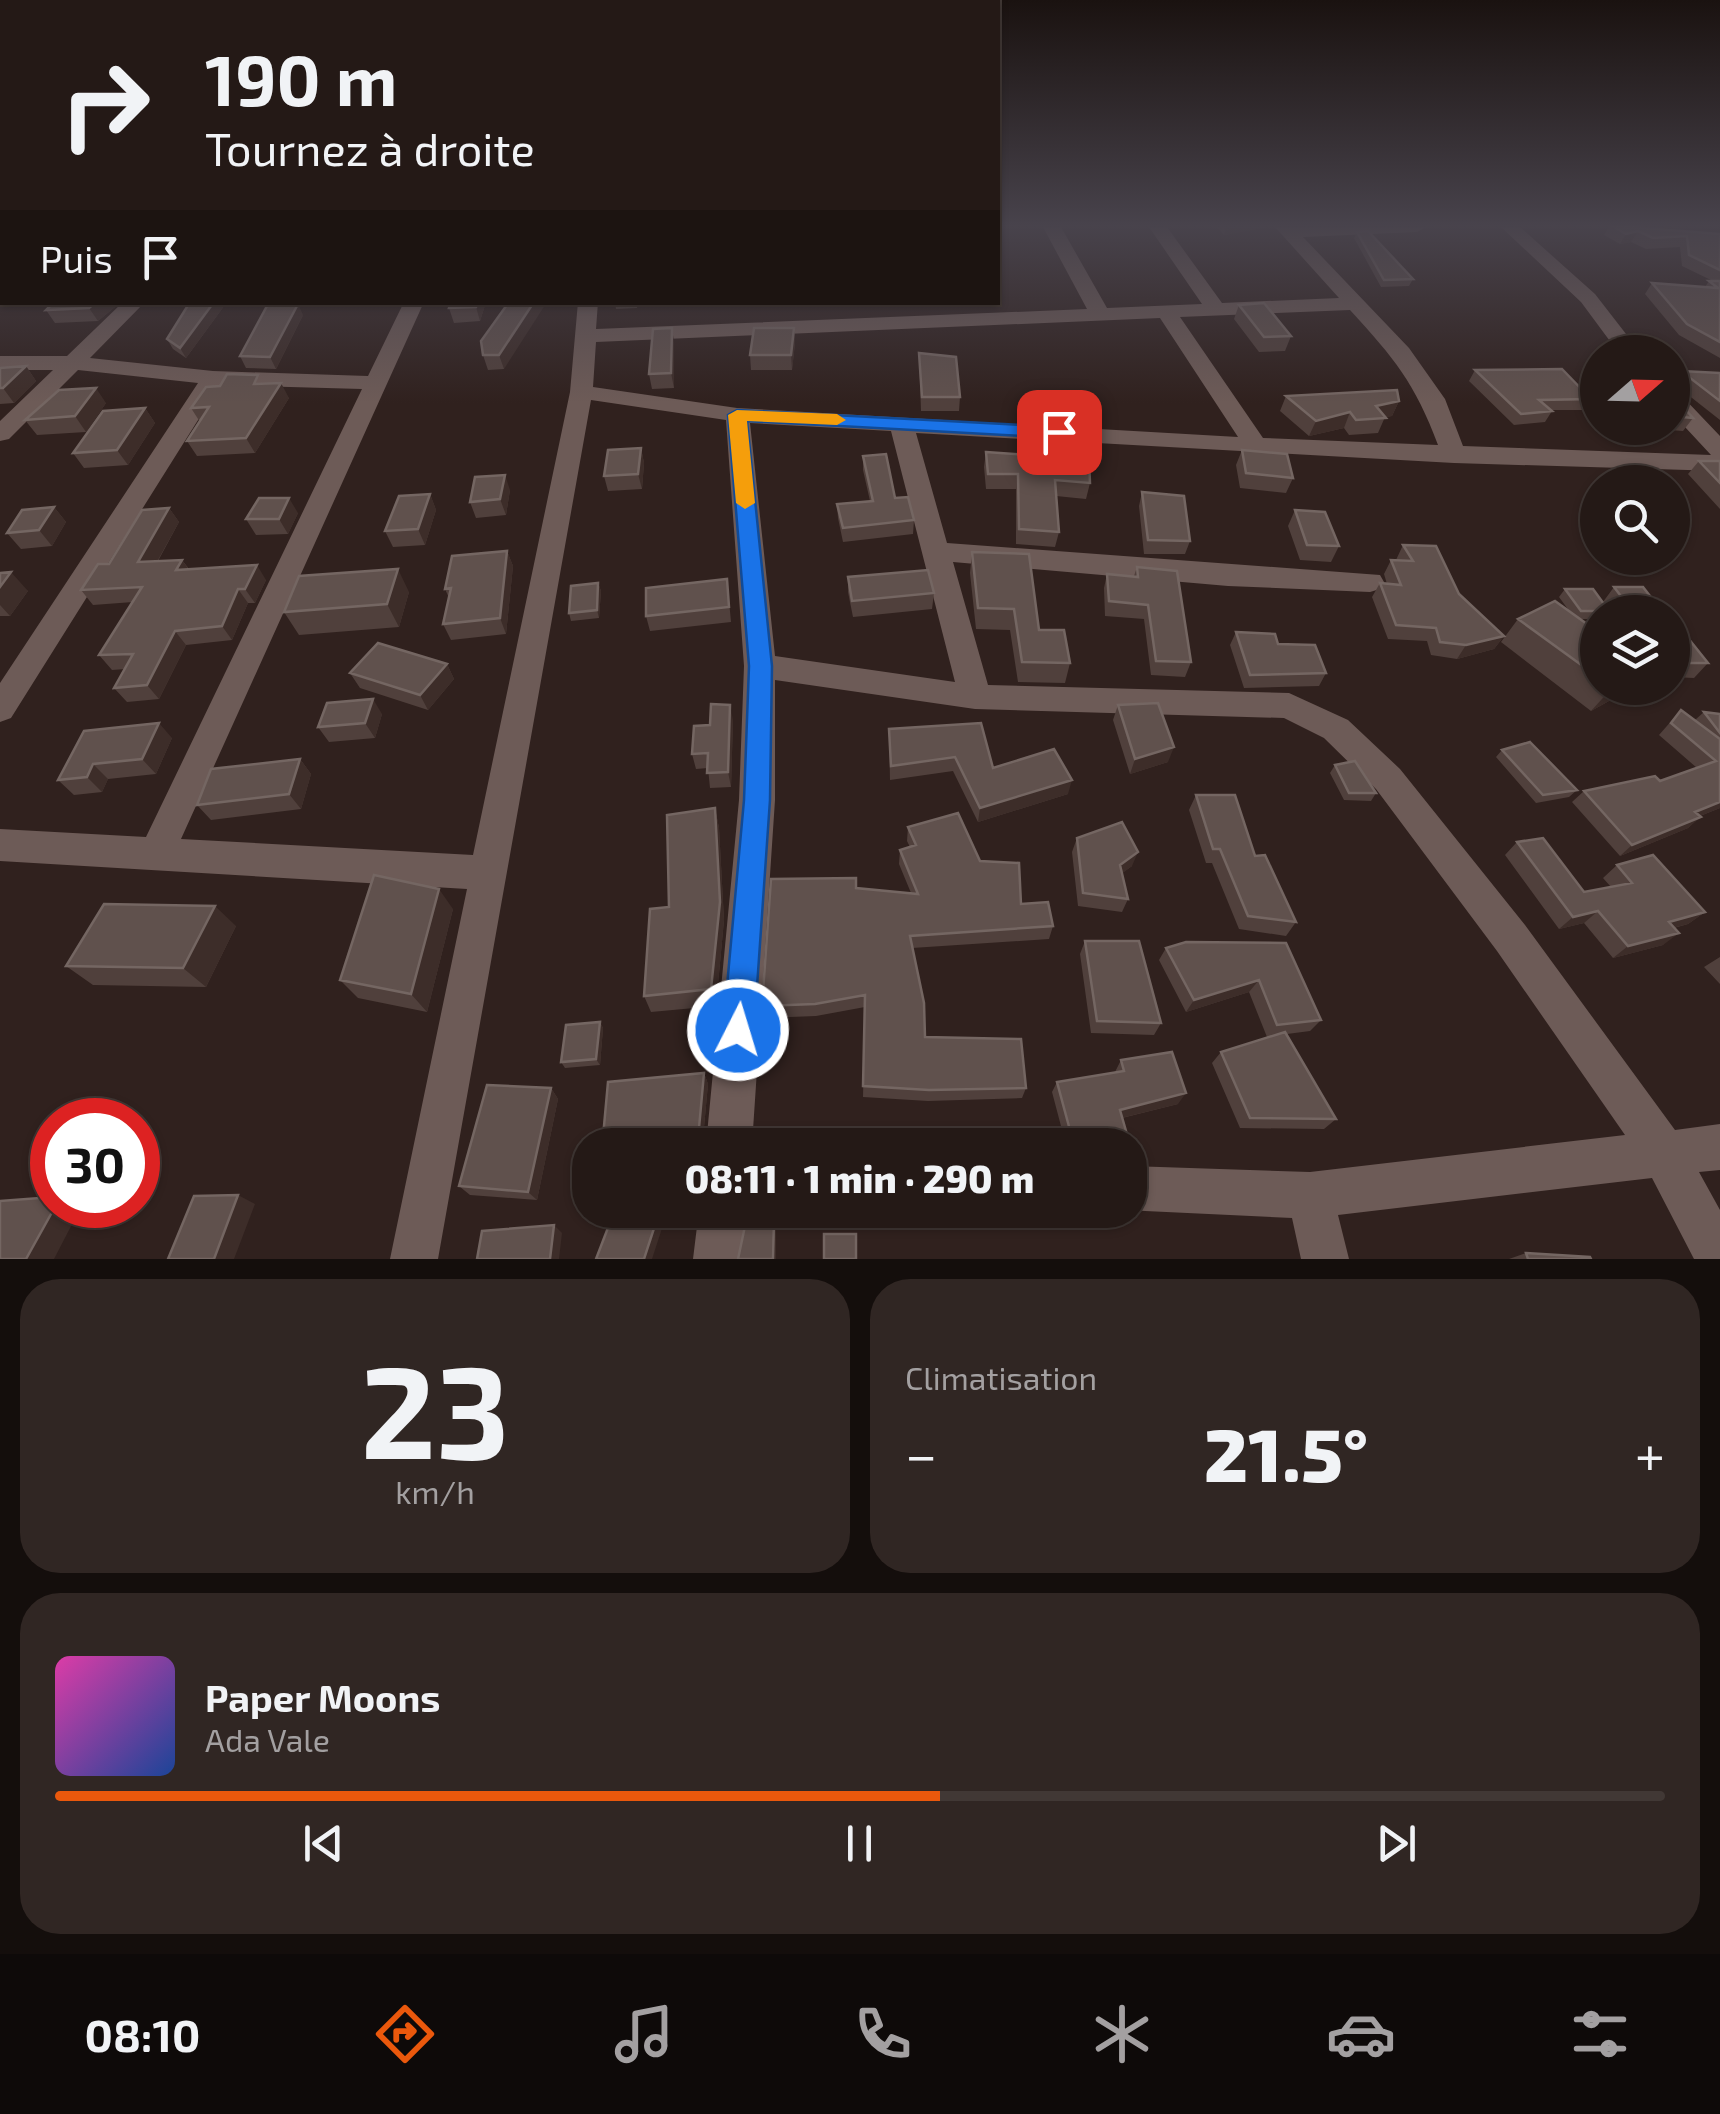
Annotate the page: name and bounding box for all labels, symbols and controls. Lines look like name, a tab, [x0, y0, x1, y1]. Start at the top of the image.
text: 190 m	[205, 36, 398, 120]
icon: right	[40, 40, 170, 170]
text: Tournez à droite	[205, 121, 535, 175]
icon: arrive	[133, 230, 188, 285]
text: Puis	[40, 235, 113, 281]
north arrow	[1580, 335, 1690, 445]
map controls	[1580, 335, 1690, 705]
pin	[1017, 390, 1102, 475]
icon: arrive	[1032, 405, 1087, 460]
button: search	[1580, 465, 1690, 575]
button: layers	[1580, 595, 1690, 705]
position arrow	[686, 978, 790, 1082]
speed limit sign: 30	[30, 1098, 160, 1228]
text: 08:11 · 1 min · 290 m	[685, 1155, 1034, 1201]
text: 23	[360, 1329, 510, 1485]
text: Climatisation	[905, 1358, 1097, 1396]
text: 21.5°	[1204, 1407, 1368, 1497]
text: −	[905, 1420, 937, 1486]
text: +	[1635, 1420, 1665, 1486]
text: km/h	[395, 1472, 475, 1510]
text: Paper Moons	[205, 1674, 441, 1720]
text: Ada Vale	[205, 1720, 330, 1758]
icon: previous	[296, 1816, 351, 1871]
icon: pause	[832, 1816, 887, 1871]
icon: next	[1369, 1816, 1424, 1871]
icon: directions	[370, 1999, 440, 2069]
icon: music	[609, 1999, 679, 2069]
icon: phone	[848, 1999, 918, 2069]
icon: climate	[1087, 1999, 1157, 2069]
icon: car	[1326, 1999, 1396, 2069]
icon: filters	[1565, 1999, 1635, 2069]
text: 08:10	[85, 2007, 200, 2061]

